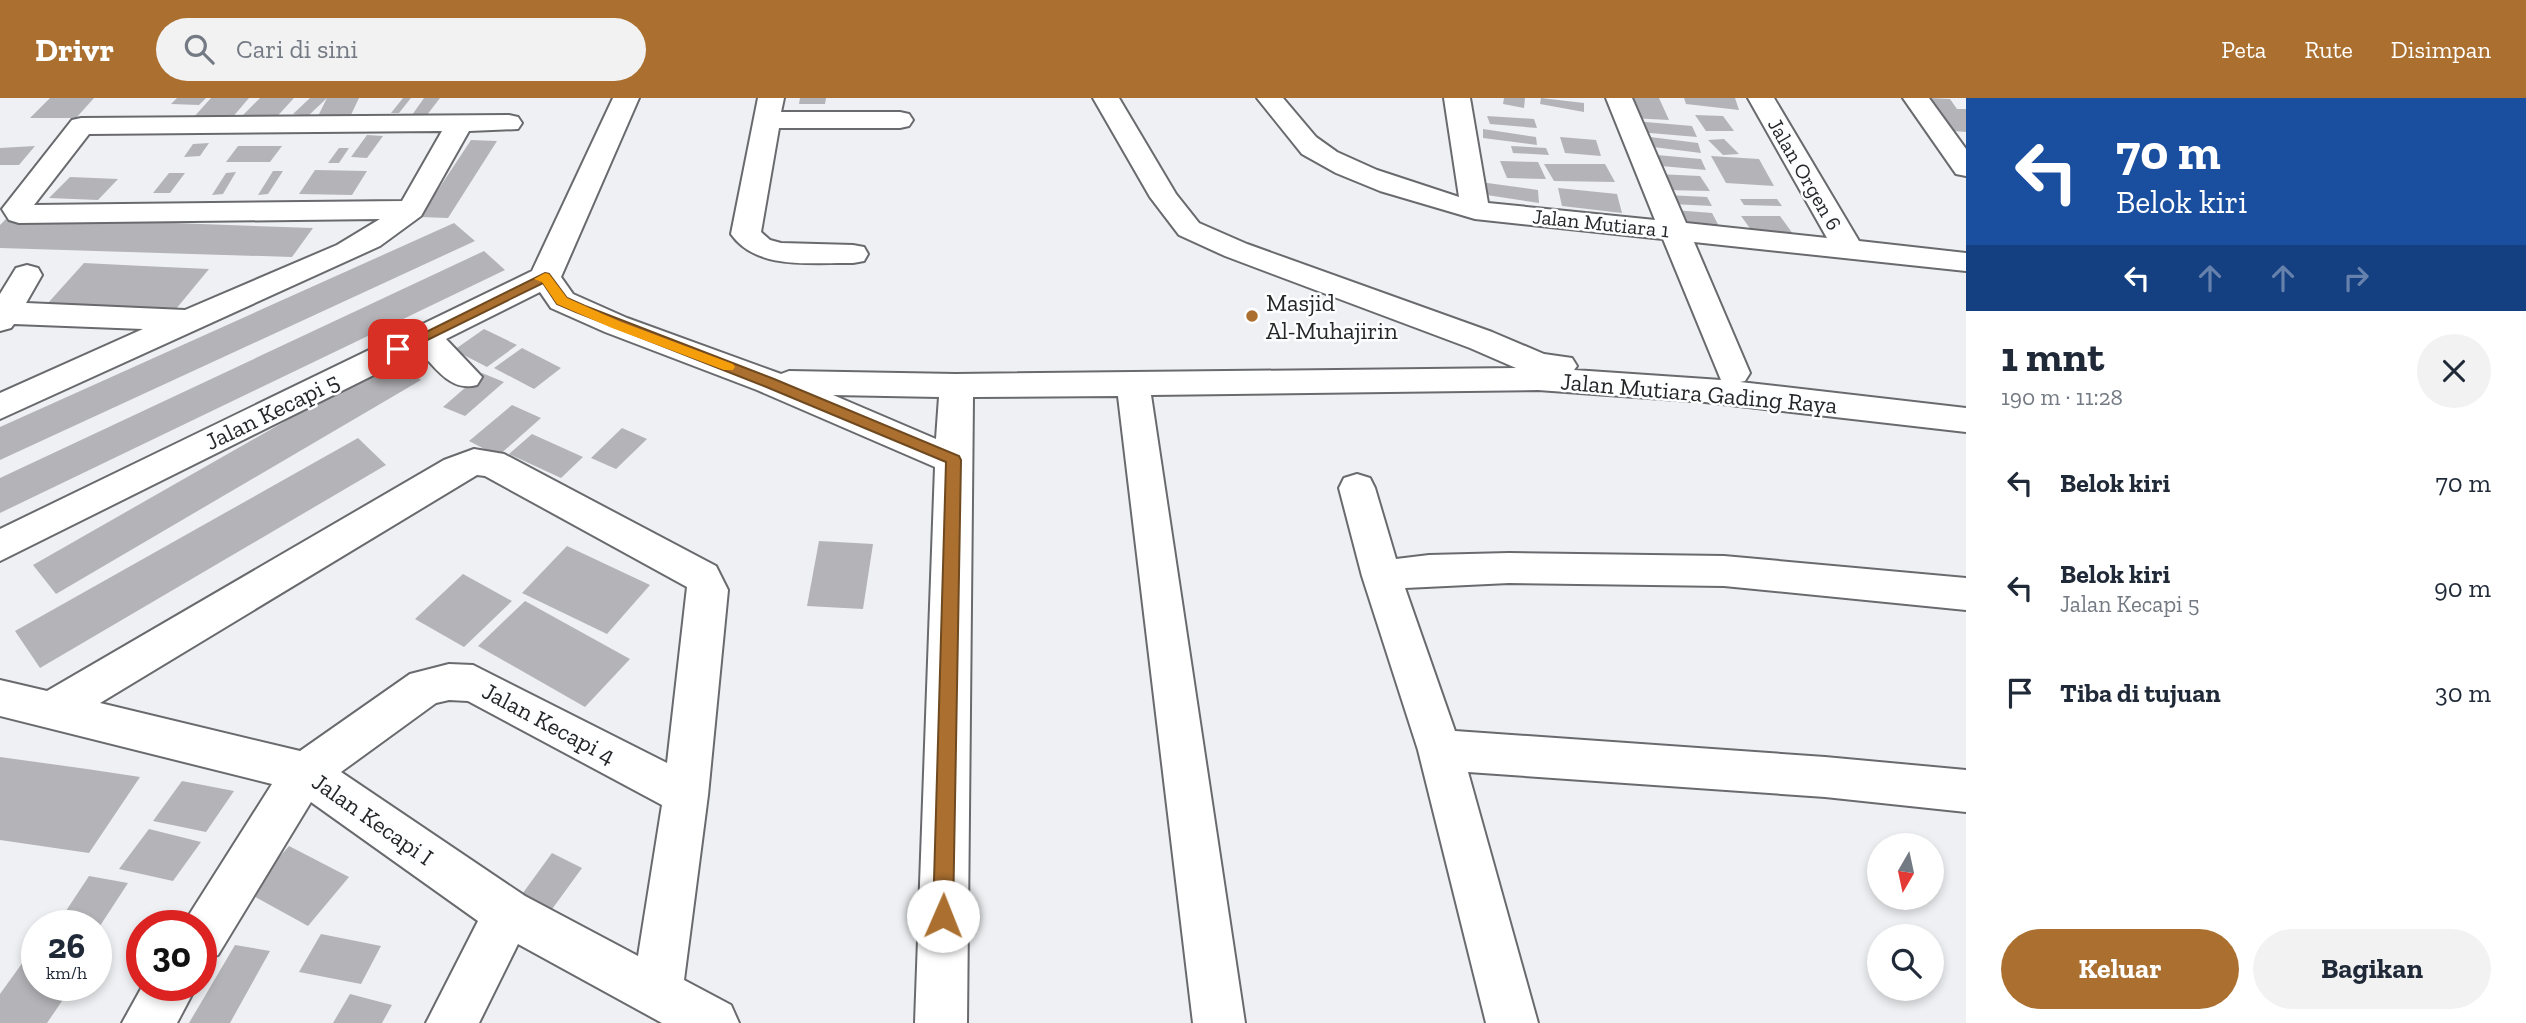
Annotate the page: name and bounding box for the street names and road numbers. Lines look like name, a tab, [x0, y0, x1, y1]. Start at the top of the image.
street label: Jalan Orgen 6	[1763, 114, 1847, 234]
street label: Jalan Mutiara 1	[1531, 203, 1671, 243]
street label: Jalan Kecapi 5	[200, 366, 344, 456]
street label: Jalan Mutiara Gading Raya	[1559, 366, 1839, 420]
street label: Jalan Kecapi 4	[478, 676, 620, 770]
street label: Jalan Kecapi I	[307, 767, 439, 871]

